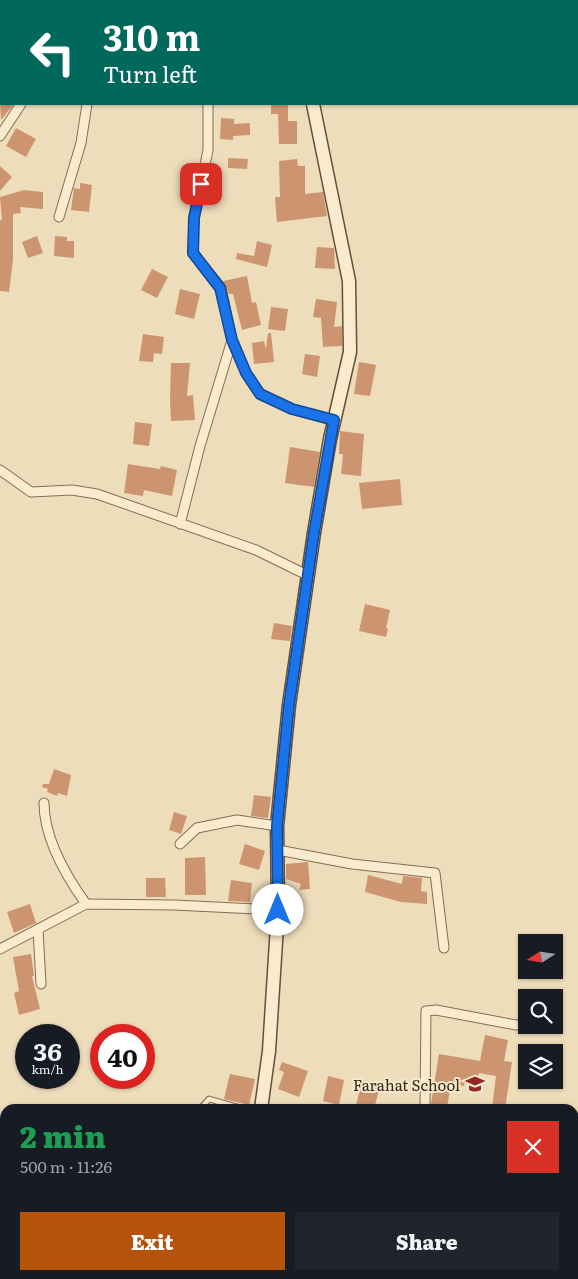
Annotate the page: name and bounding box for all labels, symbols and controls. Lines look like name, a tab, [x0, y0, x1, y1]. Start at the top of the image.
text: 310 m	[103, 10, 200, 62]
icon: left	[20, 20, 85, 85]
text: Turn left	[103, 57, 197, 90]
pin	[180, 163, 222, 205]
icon: arrive	[187, 170, 215, 198]
position arrow	[251, 883, 303, 935]
north arrow	[518, 934, 562, 979]
map controls	[518, 934, 563, 1089]
button: search	[518, 989, 563, 1034]
speed limit sign: 40	[90, 1024, 155, 1089]
text: 36	[33, 1032, 62, 1069]
button: layers	[518, 1044, 563, 1089]
text: km/h	[32, 1060, 63, 1078]
place label: Farahat School	[353, 1073, 460, 1096]
school or university icon: Farahat School	[464, 1073, 486, 1095]
text: 2 min	[20, 1113, 106, 1157]
button: close	[507, 1121, 559, 1173]
text: 500 m · 11:26	[20, 1154, 112, 1178]
button: Exit	[20, 1212, 285, 1270]
button: Share	[295, 1212, 559, 1270]

